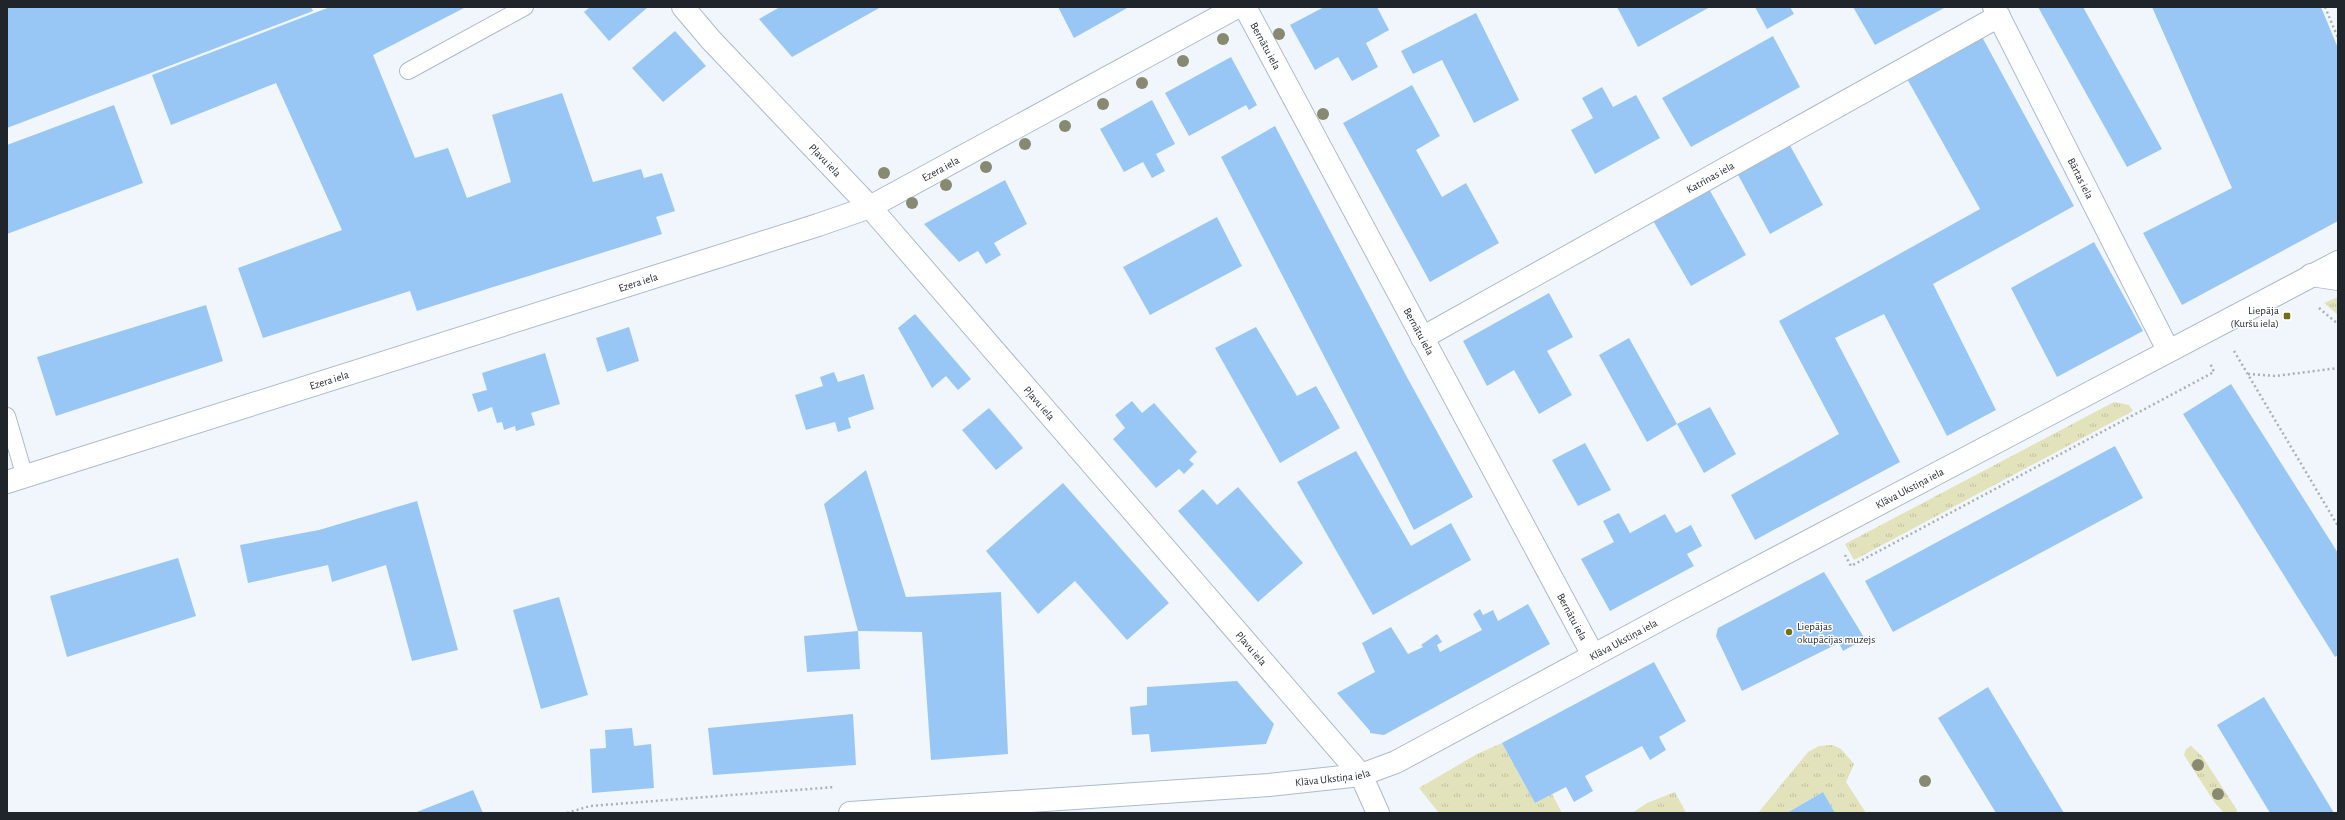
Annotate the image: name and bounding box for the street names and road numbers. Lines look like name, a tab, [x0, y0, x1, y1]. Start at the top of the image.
street label: Bernātu iela	[1248, 21, 1282, 71]
street label: Pļavu iela	[807, 142, 843, 179]
street label: Ezera iela	[920, 155, 961, 184]
street label: Bārtas iela	[2065, 156, 2095, 201]
street label: Katrīnas iela	[1685, 160, 1736, 195]
street label: Ezera iela	[617, 271, 659, 294]
street label: Bernātu iela	[1402, 306, 1436, 357]
street label: Ezera iela	[308, 369, 350, 392]
street label: Pļavu iela	[1021, 384, 1057, 423]
street label: Klāva Ukstiņa iela	[1874, 466, 1946, 511]
street label: Bernātu iela	[1555, 591, 1589, 642]
street label: Klāva Ukstiņa iela	[1588, 617, 1659, 663]
street label: Pļavu iela	[1233, 629, 1269, 668]
street label: Klāva Ukstiņa iela	[1295, 767, 1372, 788]

